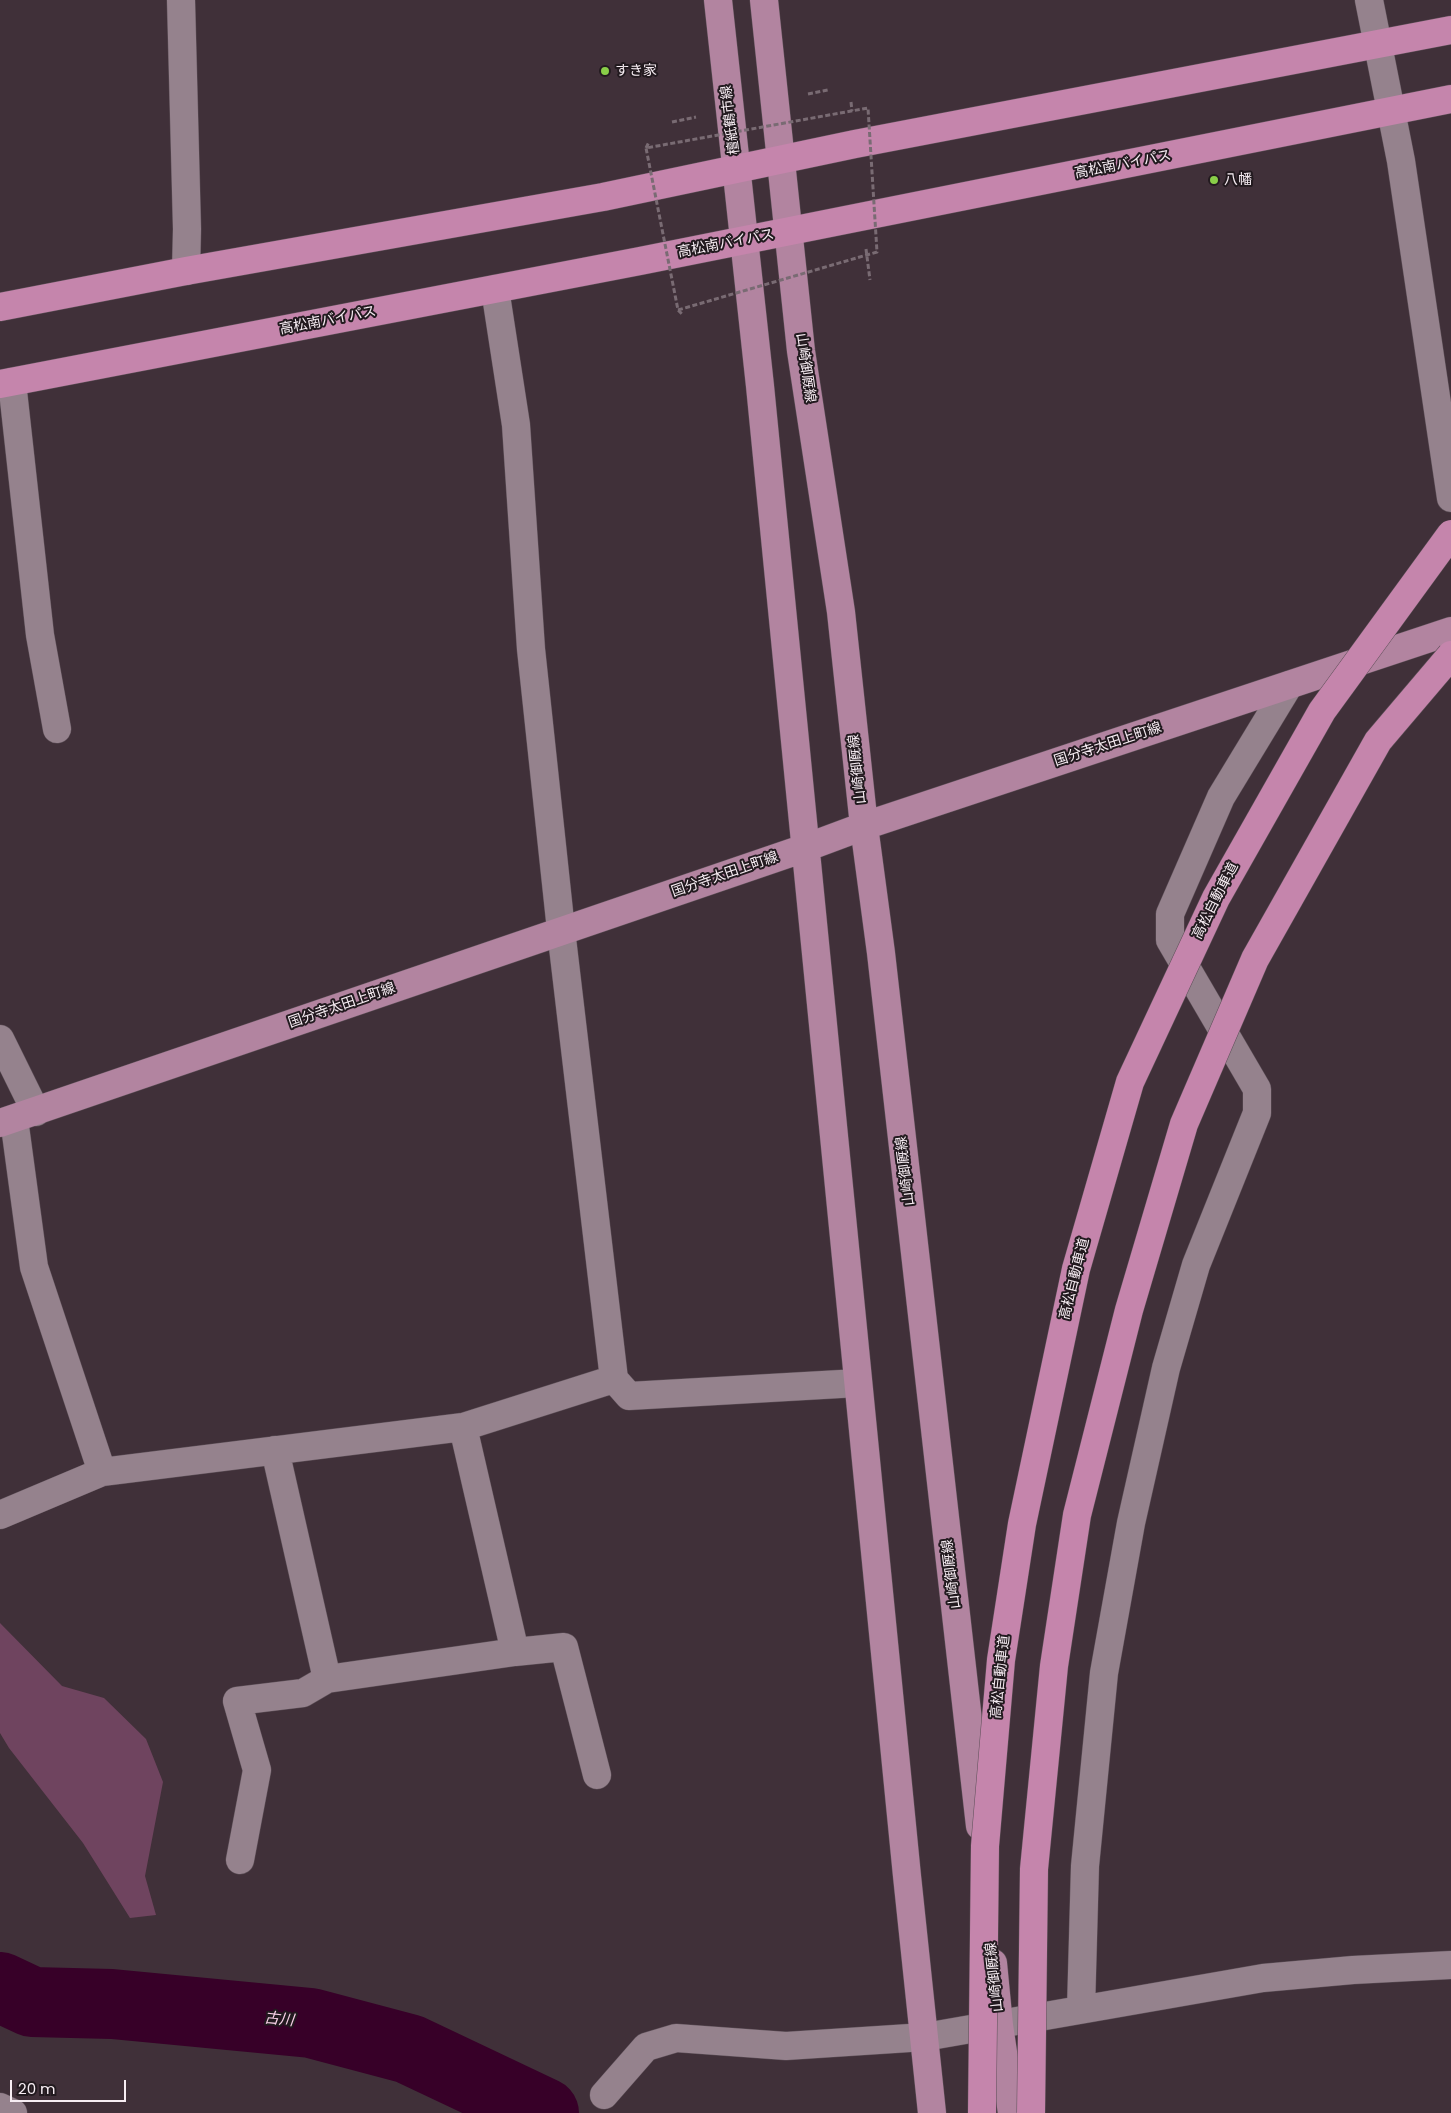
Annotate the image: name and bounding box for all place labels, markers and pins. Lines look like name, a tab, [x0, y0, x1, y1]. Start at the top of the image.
place label: すき家	[615, 63, 657, 79]
marker: すき家	[599, 65, 611, 77]
place label: 八幡	[1224, 172, 1252, 188]
marker: 八幡	[1208, 174, 1220, 186]

